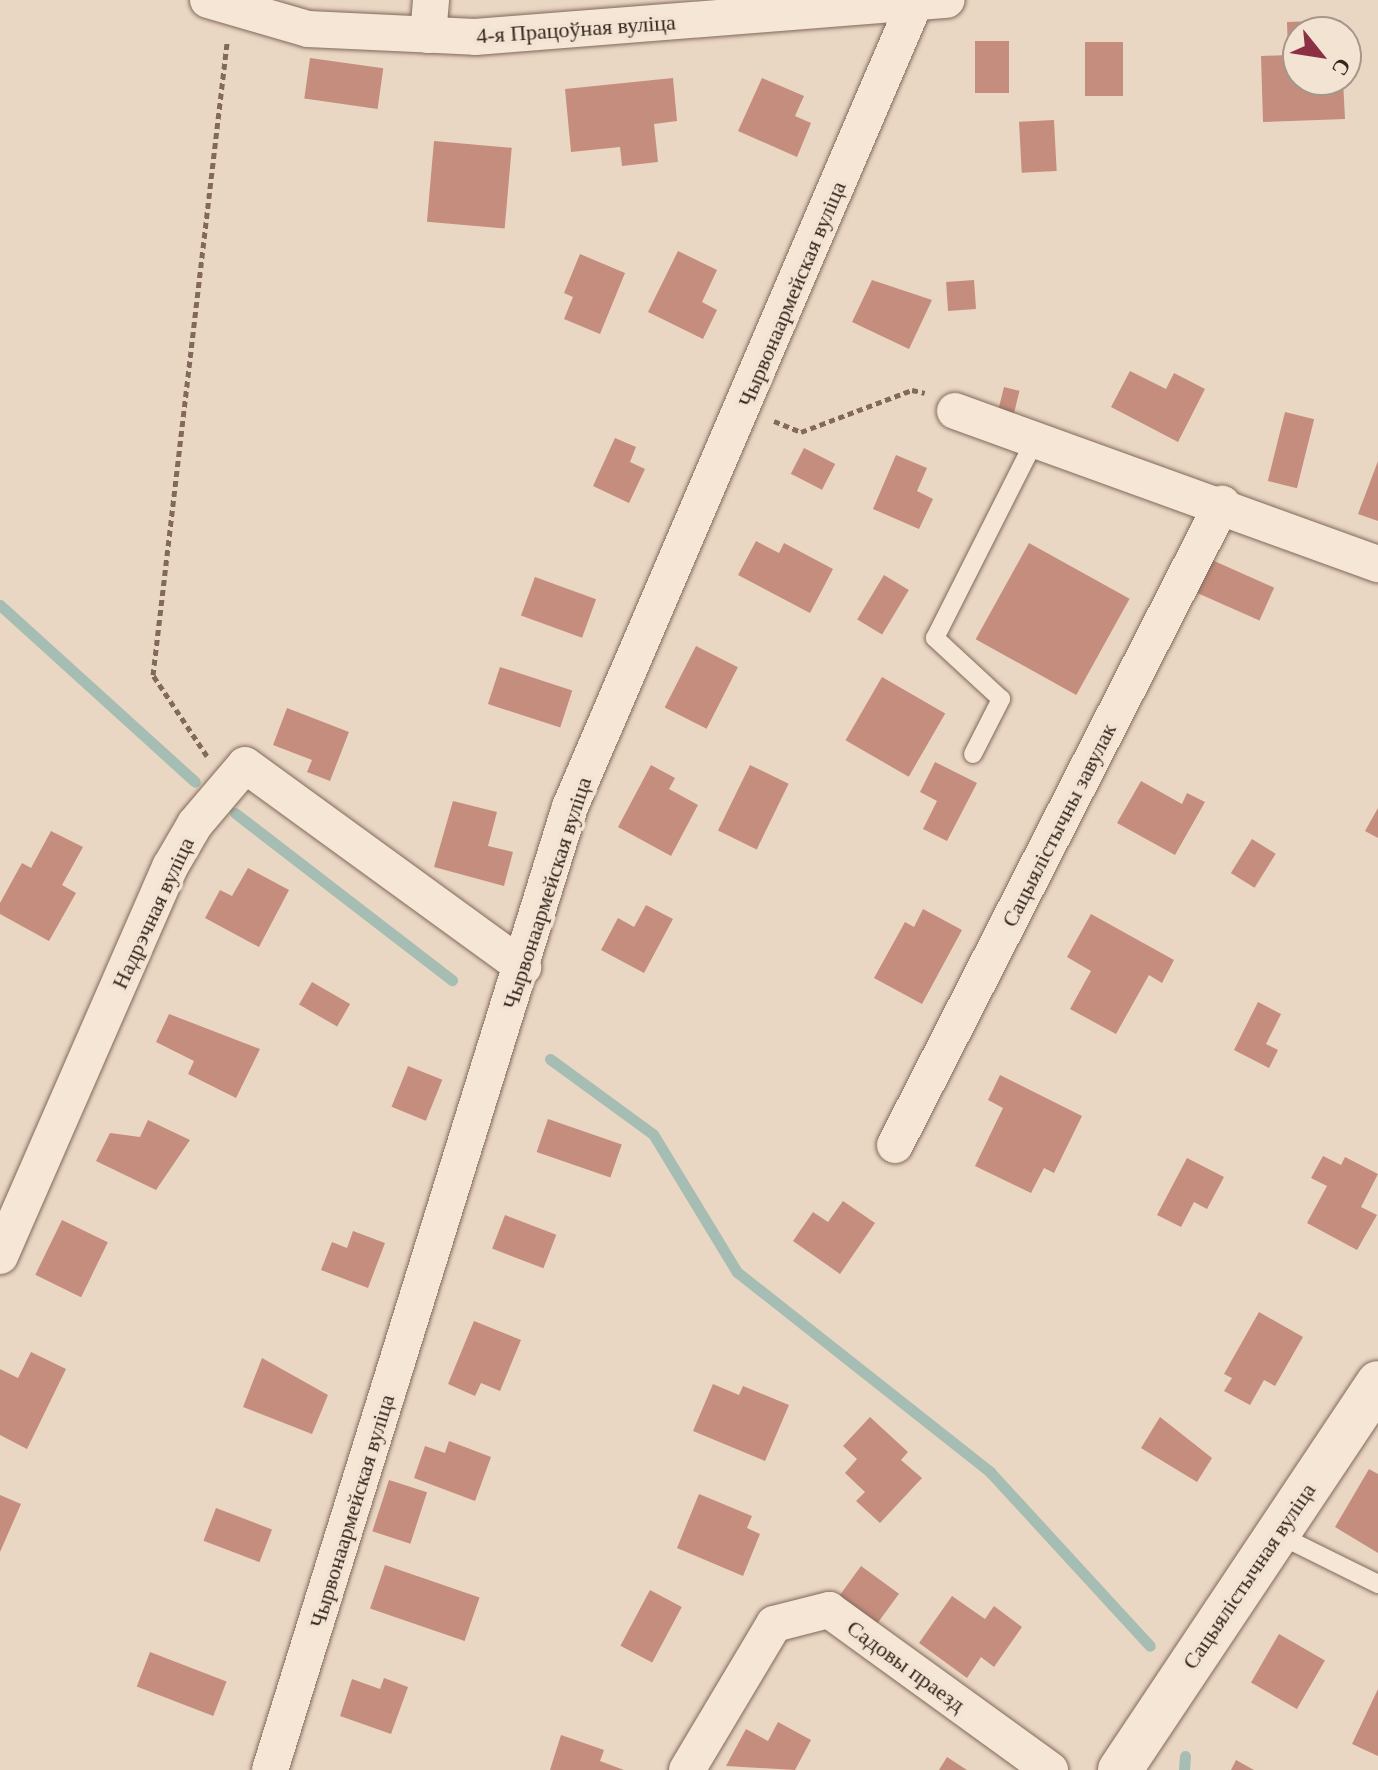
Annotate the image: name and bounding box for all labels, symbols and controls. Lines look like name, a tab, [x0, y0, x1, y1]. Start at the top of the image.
street label: 4-я Працоўная вуліца	[475, 9, 677, 49]
north arrow	[1282, 16, 1362, 96]
text: С	[1327, 54, 1356, 80]
street label: Чырвонаармейская вуліца	[732, 177, 852, 411]
street label: Сацыялістычны завулак	[996, 719, 1122, 931]
street label: Чырвонаармейская вуліца	[497, 774, 597, 1012]
street label: Надрэчная вуліца	[106, 833, 200, 993]
street label: Чырвонаармейская вуліца	[304, 1391, 400, 1631]
street label: Сацыялістычная вуліца	[1177, 1478, 1321, 1674]
street label: Садовы праезд	[842, 1614, 970, 1718]

